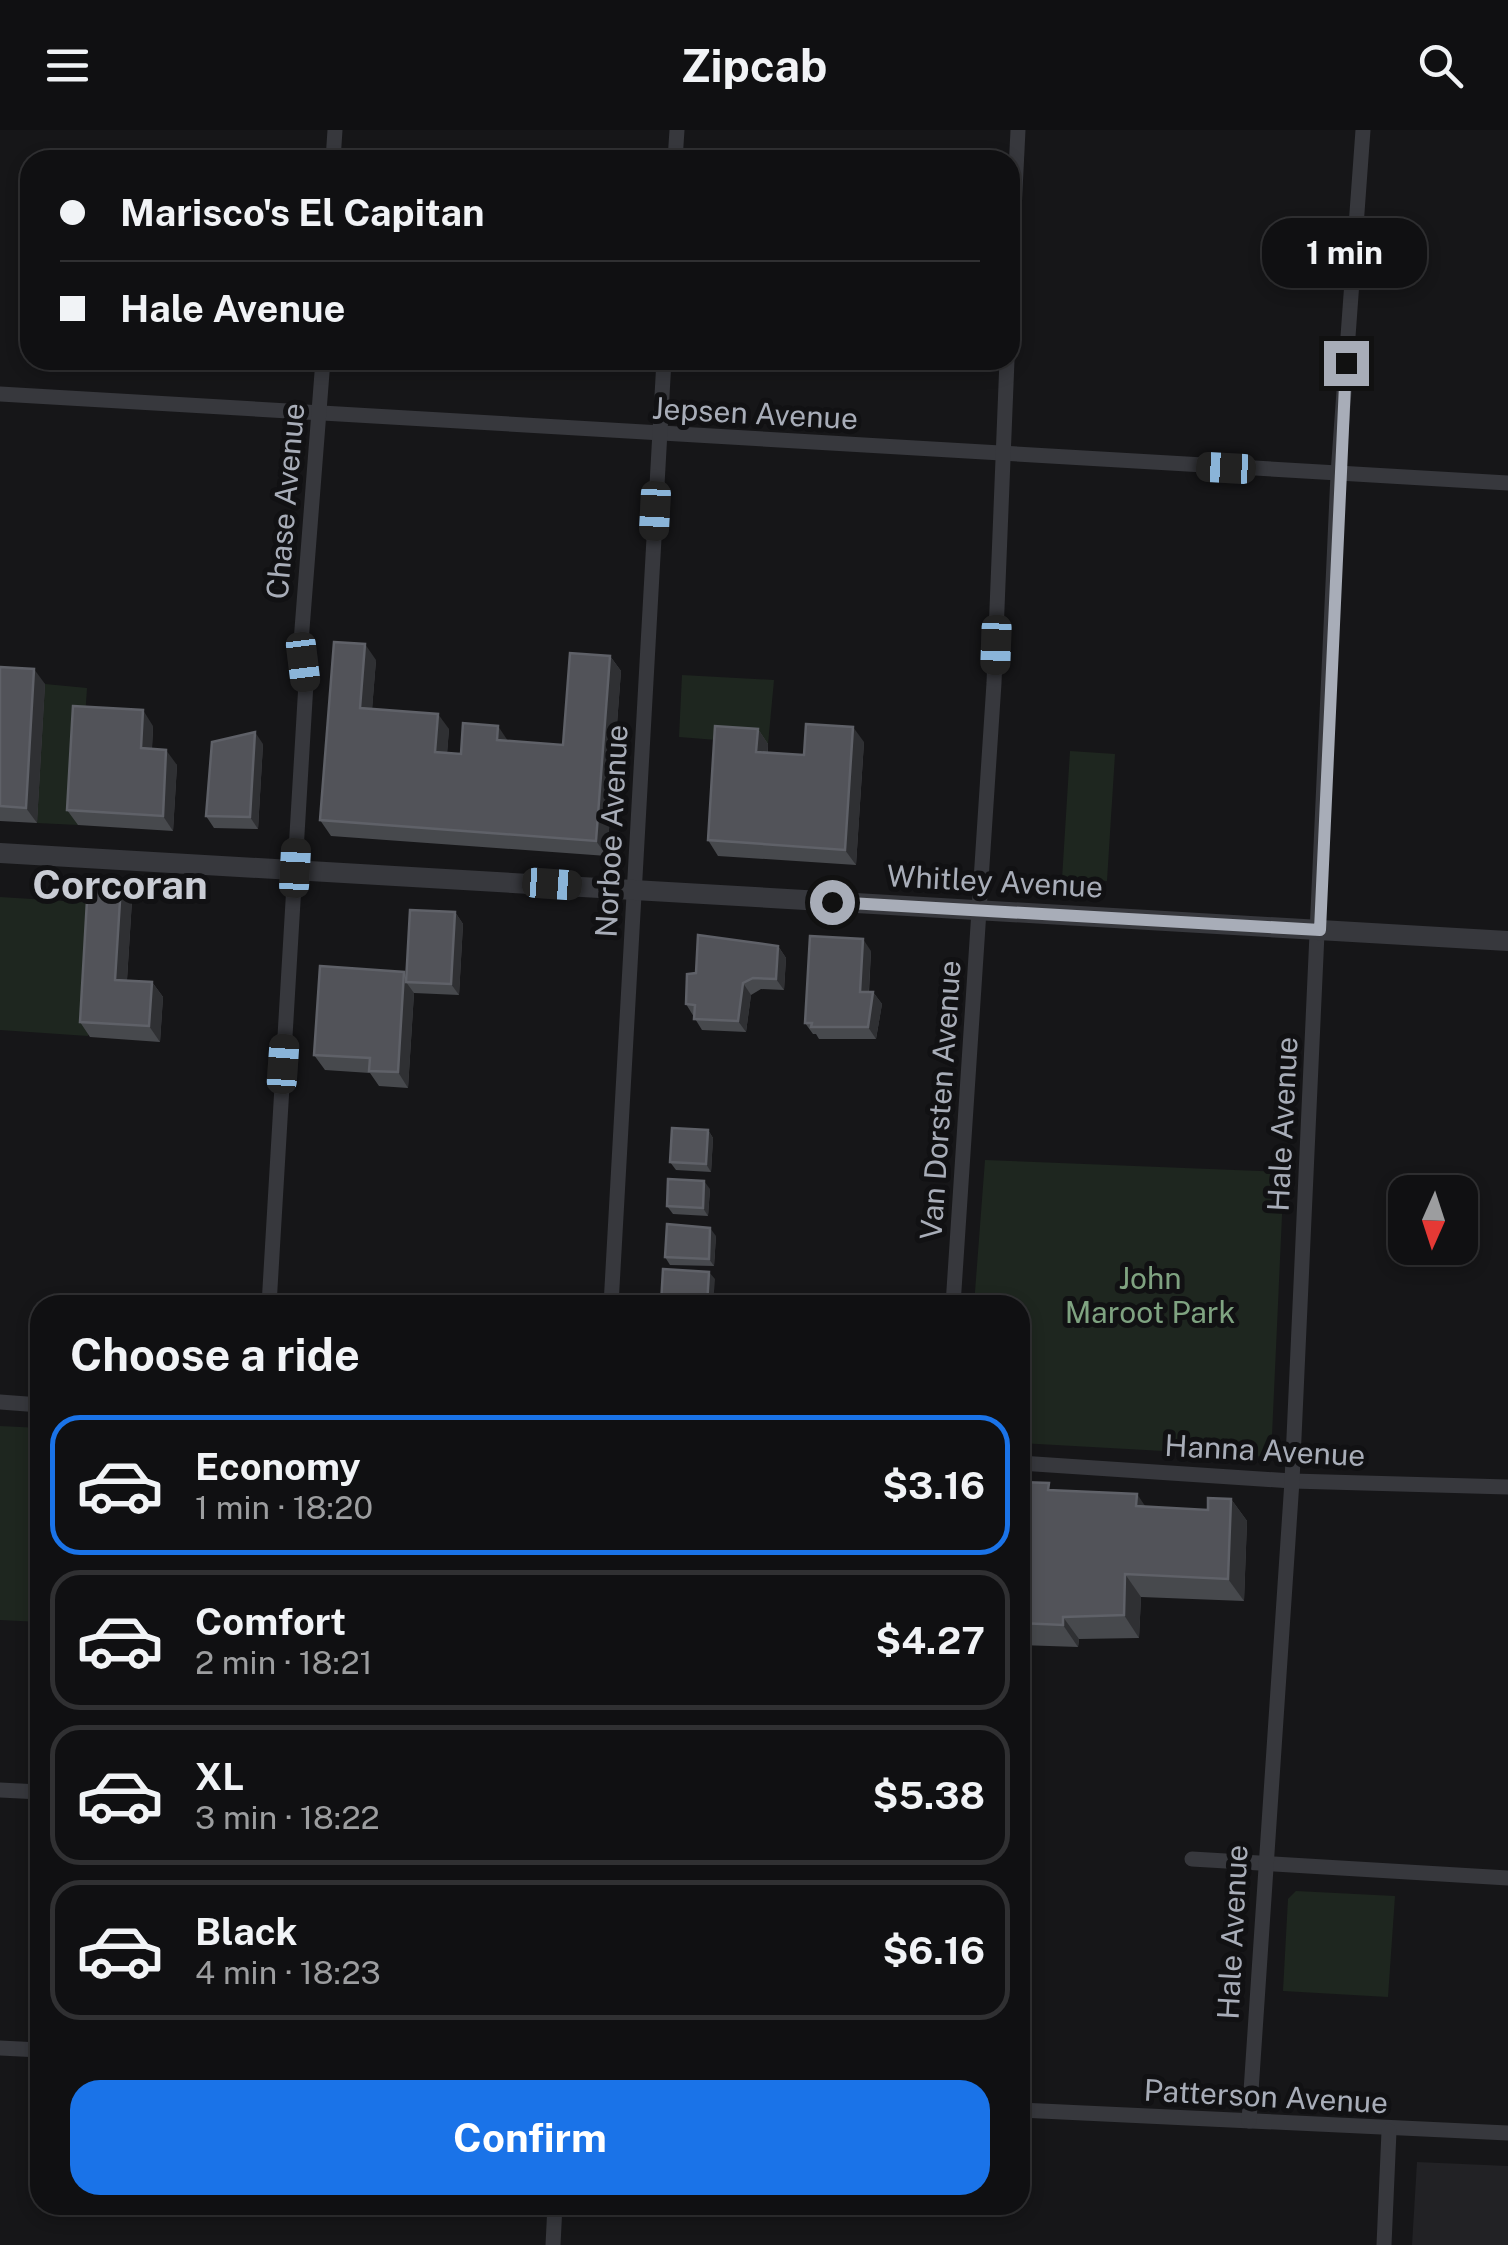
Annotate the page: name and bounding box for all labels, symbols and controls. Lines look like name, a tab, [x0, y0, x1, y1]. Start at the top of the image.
icon: menu	[40, 38, 95, 93]
icon: search	[1413, 38, 1468, 93]
text: Zipcab	[681, 39, 827, 92]
text: Marisco's El Capitan	[120, 190, 485, 235]
callout: 1 min	[1264, 218, 1428, 288]
text: 1 min	[1306, 234, 1383, 271]
text: Hale Avenue	[120, 286, 346, 331]
route end	[1324, 341, 1369, 386]
street label: Jepsen Avenue	[651, 390, 859, 436]
street label: Chase Avenue	[258, 401, 312, 601]
car	[1195, 451, 1257, 485]
car	[638, 480, 672, 542]
car	[980, 614, 1012, 676]
car	[284, 630, 322, 694]
street label: Norboe Avenue	[587, 724, 635, 938]
car	[278, 837, 312, 899]
street label: Whitley Avenue	[886, 857, 1104, 905]
district label: Corcoran	[32, 861, 208, 908]
car	[521, 867, 583, 901]
route start	[810, 880, 855, 925]
street label: Van Dorsten Avenue	[912, 959, 968, 1241]
car	[266, 1033, 300, 1095]
street label: Hale Avenue	[1259, 1036, 1305, 1212]
north arrow	[1388, 1175, 1478, 1265]
map controls	[1388, 1175, 1478, 1265]
park label: John Maroot Park	[1065, 1260, 1235, 1330]
text: Choose a ride	[70, 1328, 360, 1381]
street label: Hanna Avenue	[1164, 1427, 1366, 1473]
icon: car	[75, 1440, 165, 1530]
text: Economy	[195, 1444, 361, 1489]
text: $3.16	[882, 1463, 985, 1508]
text: 1 min · 18:20	[195, 1489, 373, 1526]
icon: car	[75, 1595, 165, 1685]
text: Comfort	[195, 1599, 346, 1644]
text: $4.27	[875, 1618, 985, 1663]
text: 2 min · 18:21	[195, 1644, 373, 1681]
icon: car	[75, 1750, 165, 1840]
text: XL	[195, 1754, 244, 1799]
text: $5.38	[873, 1773, 985, 1818]
text: 3 min · 18:22	[195, 1799, 380, 1836]
street label: Hale Avenue	[1209, 1844, 1255, 2020]
icon: car	[75, 1905, 165, 1995]
text: Black	[195, 1909, 298, 1954]
text: $6.16	[882, 1928, 985, 1973]
text: 4 min · 18:23	[195, 1954, 381, 1991]
street label: Patterson Avenue	[1143, 2072, 1389, 2120]
button: Confirm	[70, 2080, 990, 2195]

